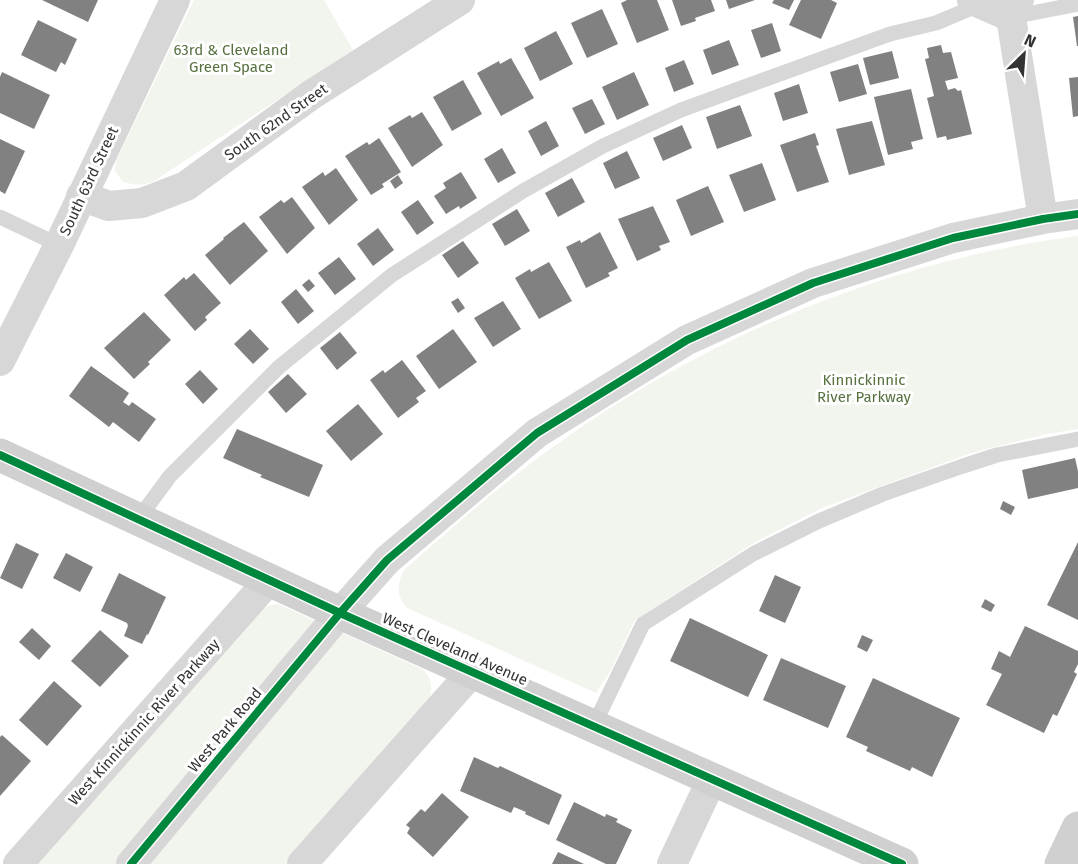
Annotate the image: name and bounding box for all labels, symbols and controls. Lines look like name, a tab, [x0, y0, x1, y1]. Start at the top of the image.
north arrow	[994, 24, 1054, 84]
text: N	[1021, 30, 1039, 52]
park label: 63rd & Cleveland Green Space	[174, 41, 288, 76]
street label: South 62nd Street	[221, 79, 331, 164]
street label: South 63rd Street	[56, 123, 122, 238]
park label: Kinnickinnic River Parkway	[817, 371, 912, 406]
street label: West Cleveland Avenue	[380, 609, 530, 689]
street label: West Kinnickinnic River Parkway	[64, 635, 224, 809]
street label: West Park Road	[184, 684, 266, 776]

